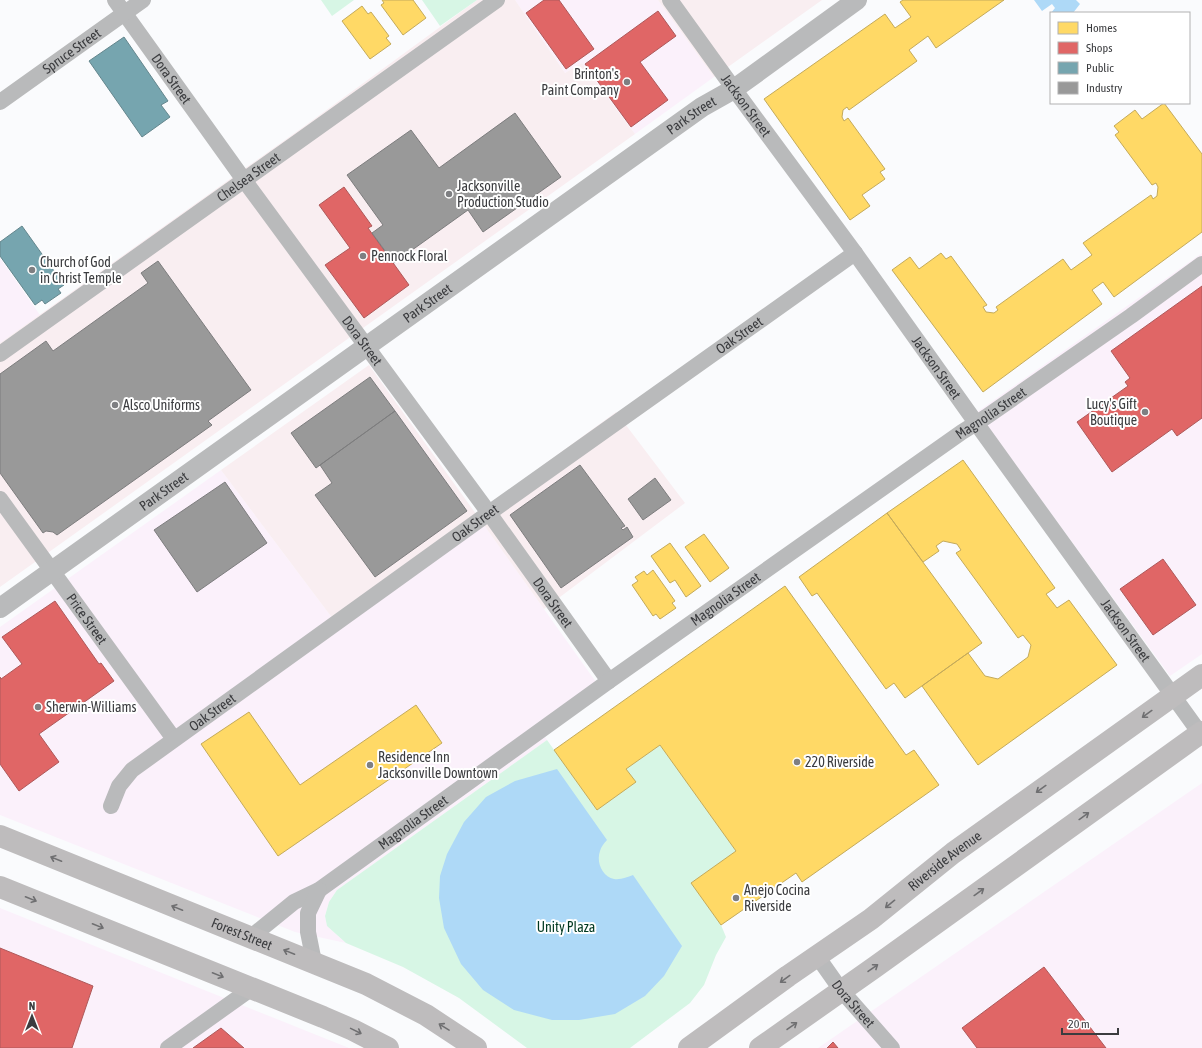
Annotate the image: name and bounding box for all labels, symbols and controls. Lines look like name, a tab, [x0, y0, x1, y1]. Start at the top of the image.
legend	[1050, 12, 1190, 104]
text: Homes	[1086, 21, 1117, 35]
street label: Spruce Street	[39, 25, 104, 77]
text: Shops	[1086, 41, 1112, 55]
street label: Dora Street	[148, 51, 195, 107]
text: Public	[1086, 61, 1114, 75]
place label: Brinton's Paint Company	[541, 66, 619, 98]
street label: Jackson Street	[718, 71, 774, 140]
marker: Brinton's Paint Company	[622, 77, 632, 87]
text: Industry	[1086, 81, 1123, 95]
street label: Park Street	[664, 93, 719, 138]
street label: Chelsea Street	[214, 149, 283, 205]
place label: Jacksonville Production Studio	[457, 178, 549, 210]
marker: Jacksonville Production Studio	[444, 189, 454, 199]
place label: Pennock Floral	[371, 248, 448, 264]
marker: Pennock Floral	[358, 251, 368, 261]
place label: Church of God in Christ Temple	[40, 254, 122, 286]
marker: Church of God in Christ Temple	[27, 265, 37, 275]
street label: Park Street	[400, 280, 455, 326]
street label: Dora Street	[339, 313, 386, 369]
street label: Oak Street	[713, 313, 766, 357]
street label: Jackson Street	[909, 333, 964, 402]
street label: Magnolia Street	[952, 384, 1029, 442]
place label: Lucy's Gift Boutique	[1086, 396, 1137, 428]
place label: Alsco Uniforms	[123, 397, 200, 413]
marker: Alsco Uniforms	[110, 400, 120, 410]
marker: Lucy's Gift Boutique	[1140, 407, 1150, 417]
street label: Park Street	[136, 468, 191, 514]
street label: Oak Street	[449, 501, 502, 545]
street label: Magnolia Street	[687, 569, 763, 629]
street label: Dora Street	[530, 575, 576, 631]
street label: Price Street	[63, 590, 111, 647]
street label: Jackson Street	[1098, 596, 1154, 665]
street label: Oak Street	[186, 690, 239, 734]
place label: Sherwin-Williams	[46, 699, 137, 715]
marker: Sherwin-Williams	[33, 702, 43, 712]
one-way arrow	[1142, 710, 1153, 718]
place label: Residence Inn Jacksonville Downtown	[378, 749, 498, 781]
place label: 220 Riverside	[805, 754, 874, 770]
marker: 220 Riverside	[792, 757, 802, 767]
marker: Residence Inn Jacksonville Downtown	[365, 760, 375, 770]
one-way arrow	[1036, 785, 1047, 794]
street label: Magnolia Street	[375, 792, 451, 853]
one-way arrow	[1079, 812, 1090, 820]
street label: Riverside Avenue	[905, 827, 984, 894]
one-way arrow	[51, 854, 63, 862]
place label: Anejo Cocina Riverside	[744, 882, 810, 914]
one-way arrow	[973, 888, 984, 896]
marker: Anejo Cocina Riverside	[731, 893, 741, 903]
one-way arrow	[24, 896, 36, 903]
one-way arrow	[885, 899, 895, 908]
one-way arrow	[171, 903, 183, 911]
street label: Forest Street	[209, 914, 275, 953]
park label: Unity Plaza	[537, 919, 595, 935]
one-way arrow	[91, 923, 103, 930]
one-way arrow	[284, 948, 296, 956]
one-way arrow	[868, 964, 879, 972]
one-way arrow	[212, 971, 224, 979]
one-way arrow	[779, 975, 790, 983]
street label: Dora Street	[828, 977, 878, 1031]
north arrow	[12, 996, 52, 1036]
text: N	[29, 1000, 35, 1012]
scale bar	[1062, 1010, 1118, 1036]
text: 20 m	[1068, 1017, 1090, 1031]
one-way arrow	[438, 1022, 450, 1030]
one-way arrow	[786, 1022, 797, 1030]
one-way arrow	[350, 1028, 362, 1036]

